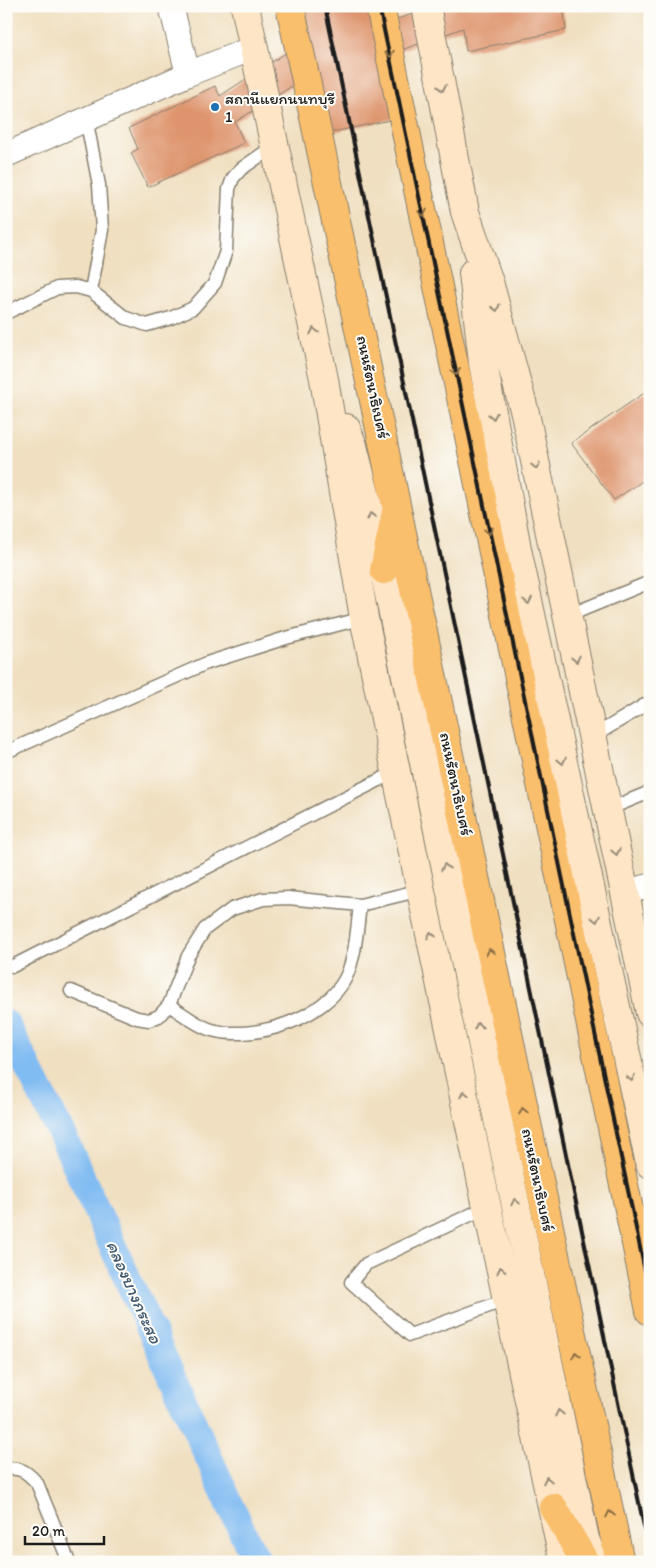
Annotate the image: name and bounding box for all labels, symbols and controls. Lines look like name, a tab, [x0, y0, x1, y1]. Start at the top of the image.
one-way arrow	[384, 50, 394, 58]
one-way arrow	[437, 84, 447, 93]
place label: สถานีแยกนนทบุรี 1	[225, 89, 335, 126]
marker: สถานีแยกนนทบุรี 1	[209, 101, 221, 113]
one-way arrow	[417, 209, 428, 217]
one-way arrow	[491, 303, 501, 312]
one-way arrow	[309, 327, 320, 336]
street label: ถนนรัตนาธิเบศร์	[353, 334, 393, 440]
one-way arrow	[450, 368, 461, 377]
one-way arrow	[487, 412, 498, 420]
one-way arrow	[530, 461, 540, 470]
one-way arrow	[366, 512, 377, 521]
one-way arrow	[483, 527, 494, 536]
one-way arrow	[523, 597, 533, 606]
one-way arrow	[570, 655, 581, 663]
street label: ถนนรัตนาธิเบศร์	[436, 731, 476, 837]
one-way arrow	[556, 756, 567, 765]
one-way arrow	[610, 848, 620, 857]
one-way arrow	[440, 862, 451, 871]
one-way arrow	[590, 915, 601, 924]
one-way arrow	[426, 930, 436, 939]
one-way arrow	[485, 947, 496, 956]
one-way arrow	[473, 1022, 484, 1030]
one-way arrow	[625, 1074, 636, 1083]
one-way arrow	[459, 1089, 469, 1098]
one-way arrow	[519, 1106, 529, 1115]
street label: ถนนรัตนาธิเบศร์	[518, 1127, 558, 1233]
one-way arrow	[510, 1198, 521, 1207]
water label: คลองบางกระสอ	[101, 1237, 167, 1347]
one-way arrow	[496, 1265, 507, 1274]
one-way arrow	[571, 1351, 582, 1360]
one-way arrow	[554, 1408, 564, 1417]
one-way arrow	[542, 1475, 553, 1484]
one-way arrow	[605, 1510, 616, 1519]
scale bar	[25, 1513, 104, 1545]
text: 20 m	[32, 1522, 66, 1540]

